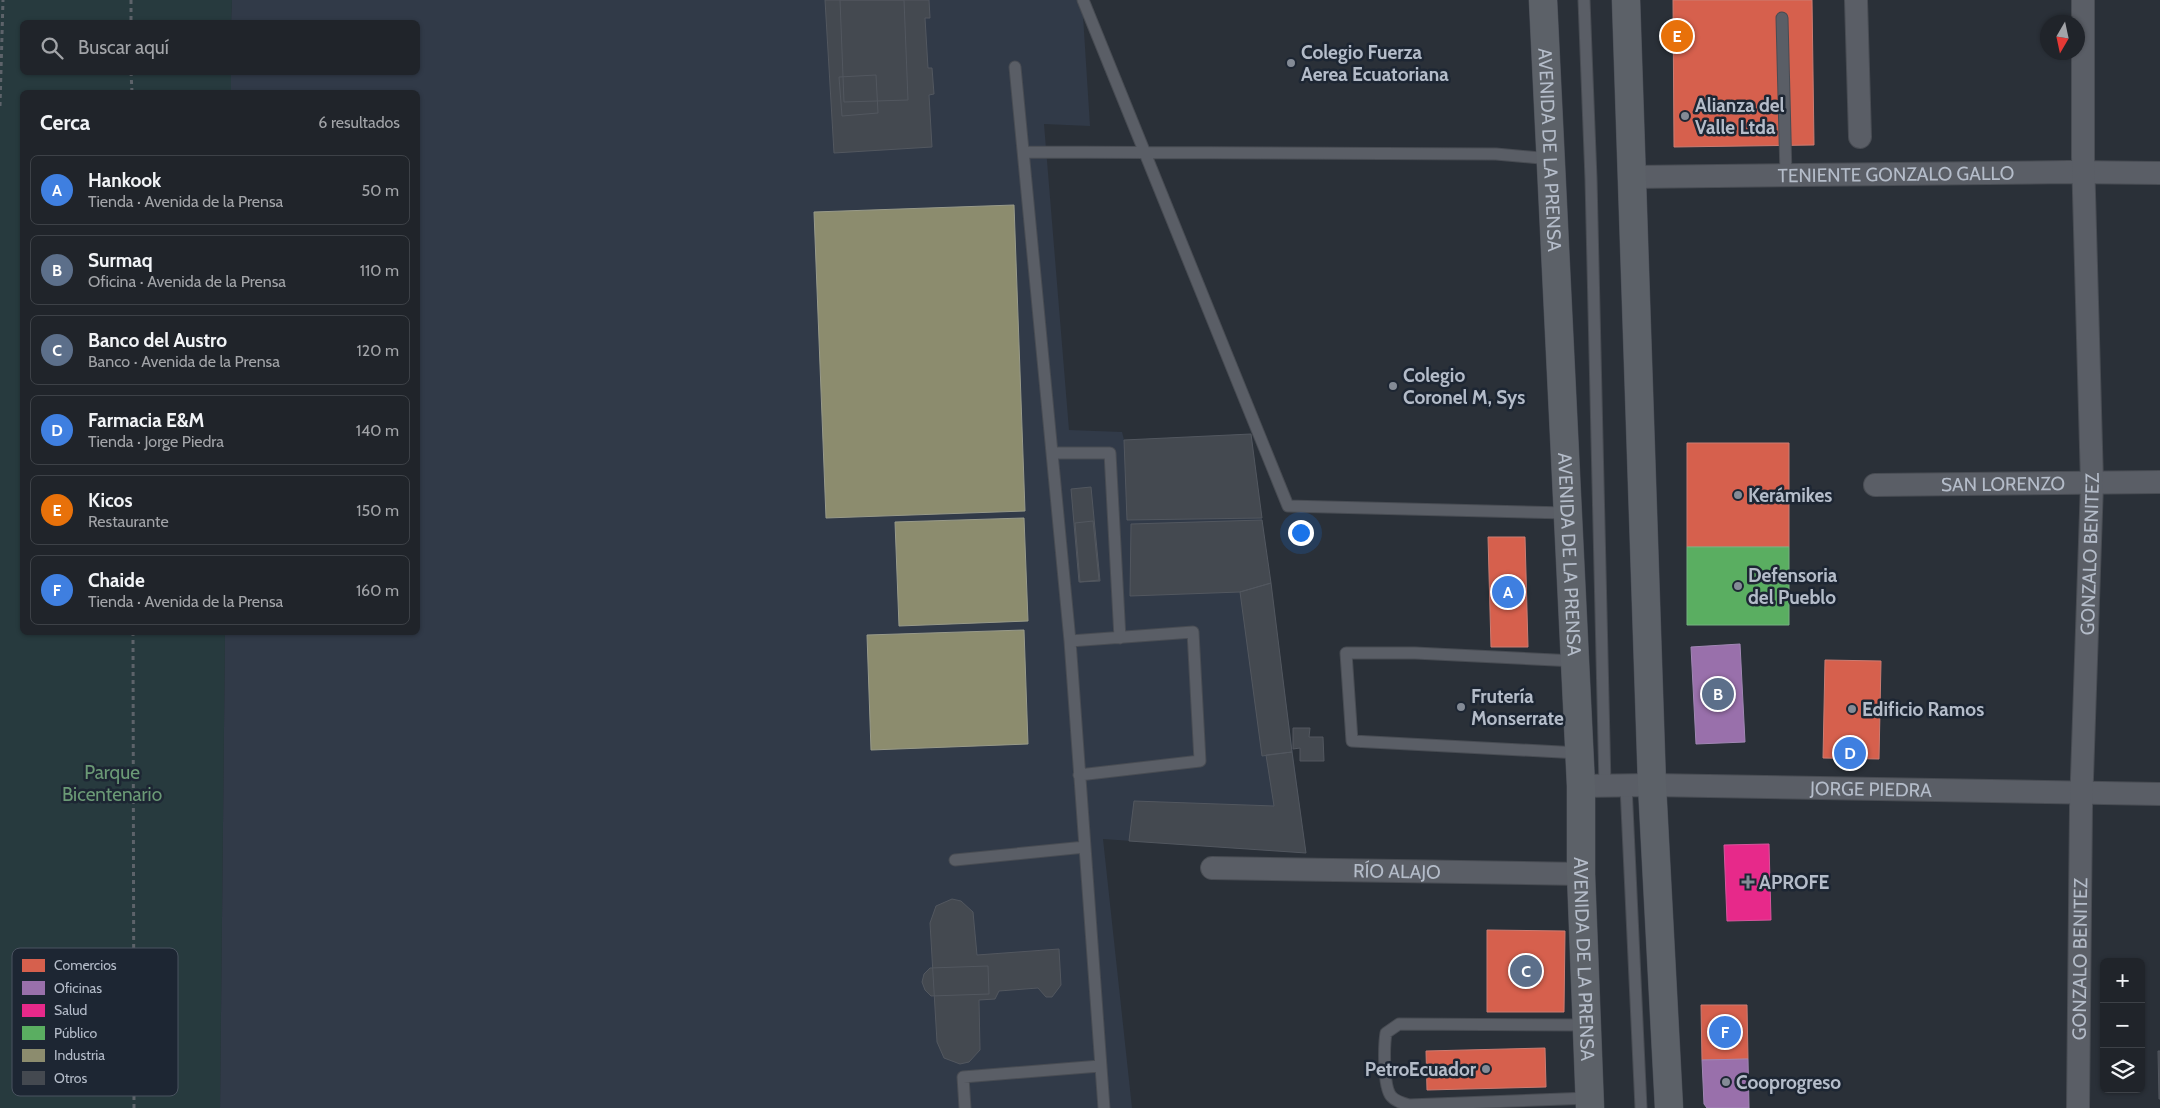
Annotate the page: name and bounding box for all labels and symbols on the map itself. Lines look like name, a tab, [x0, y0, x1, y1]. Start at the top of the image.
north arrow	[2040, 15, 2085, 60]
pin: E	[1661, 17, 1693, 55]
place label: Colegio Fuerza Aerea Ecuatoriana	[1301, 41, 1449, 86]
street label: AVENIDA DE LA PRENSA	[1533, 47, 1566, 253]
marker: Colegio Fuerza Aerea Ecuatoriana	[1285, 57, 1297, 69]
place label: Alianza del Valle Ltda	[1695, 94, 1785, 139]
marker: Alianza del Valle Ltda	[1679, 110, 1691, 122]
street label: TENIENTE GONZALO GALLO	[1778, 162, 2014, 187]
place label: Colegio Coronel M, Sys	[1403, 364, 1525, 409]
marker: Colegio Coronel M, Sys	[1387, 380, 1399, 392]
street label: AVENIDA DE LA PRENSA	[1553, 452, 1586, 657]
street label: SAN LORENZO	[1941, 472, 2065, 496]
street label: GONZALO BENITEZ	[2076, 472, 2104, 636]
place label: Kerámikes	[1748, 484, 1832, 507]
marker: Kerámikes	[1732, 489, 1744, 501]
your location	[1288, 520, 1314, 546]
place label: Defensoria del Pueblo	[1748, 564, 1838, 609]
pin: A	[1492, 573, 1524, 611]
marker: Defensoria del Pueblo	[1732, 580, 1744, 592]
pin: B	[1702, 675, 1734, 713]
place label: Frutería Monserrate	[1471, 685, 1564, 730]
place label: Edificio Ramos	[1862, 698, 1984, 721]
marker: Frutería Monserrate	[1455, 701, 1467, 713]
marker: Edificio Ramos	[1846, 703, 1858, 715]
pin: D	[1834, 734, 1866, 772]
park label: Parque Bicentenario	[62, 761, 162, 806]
street label: JORGE PIEDRA	[1809, 777, 1932, 802]
street label: AVENIDA DE LA PRENSA	[1569, 857, 1599, 1062]
street label: RÍO ALAJO	[1353, 858, 1441, 884]
place label: APROFE	[1759, 871, 1830, 894]
marker: APROFE	[1741, 875, 1755, 889]
street label: GONZALO BENITEZ	[2068, 877, 2092, 1040]
legend	[12, 948, 178, 1096]
pin: C	[1510, 952, 1542, 990]
text: Comercios	[54, 956, 117, 974]
text: Oficinas	[54, 979, 102, 997]
text: Salud	[54, 1001, 87, 1019]
pin: F	[1709, 1013, 1741, 1051]
text: Público	[54, 1024, 98, 1042]
text: Industria	[54, 1046, 105, 1064]
place label: PetroEcuador	[1365, 1058, 1477, 1081]
marker: PetroEcuador	[1480, 1063, 1492, 1075]
text: Otros	[54, 1069, 87, 1087]
place label: Cooprogreso	[1736, 1071, 1841, 1094]
marker: Cooprogreso	[1720, 1076, 1732, 1088]

